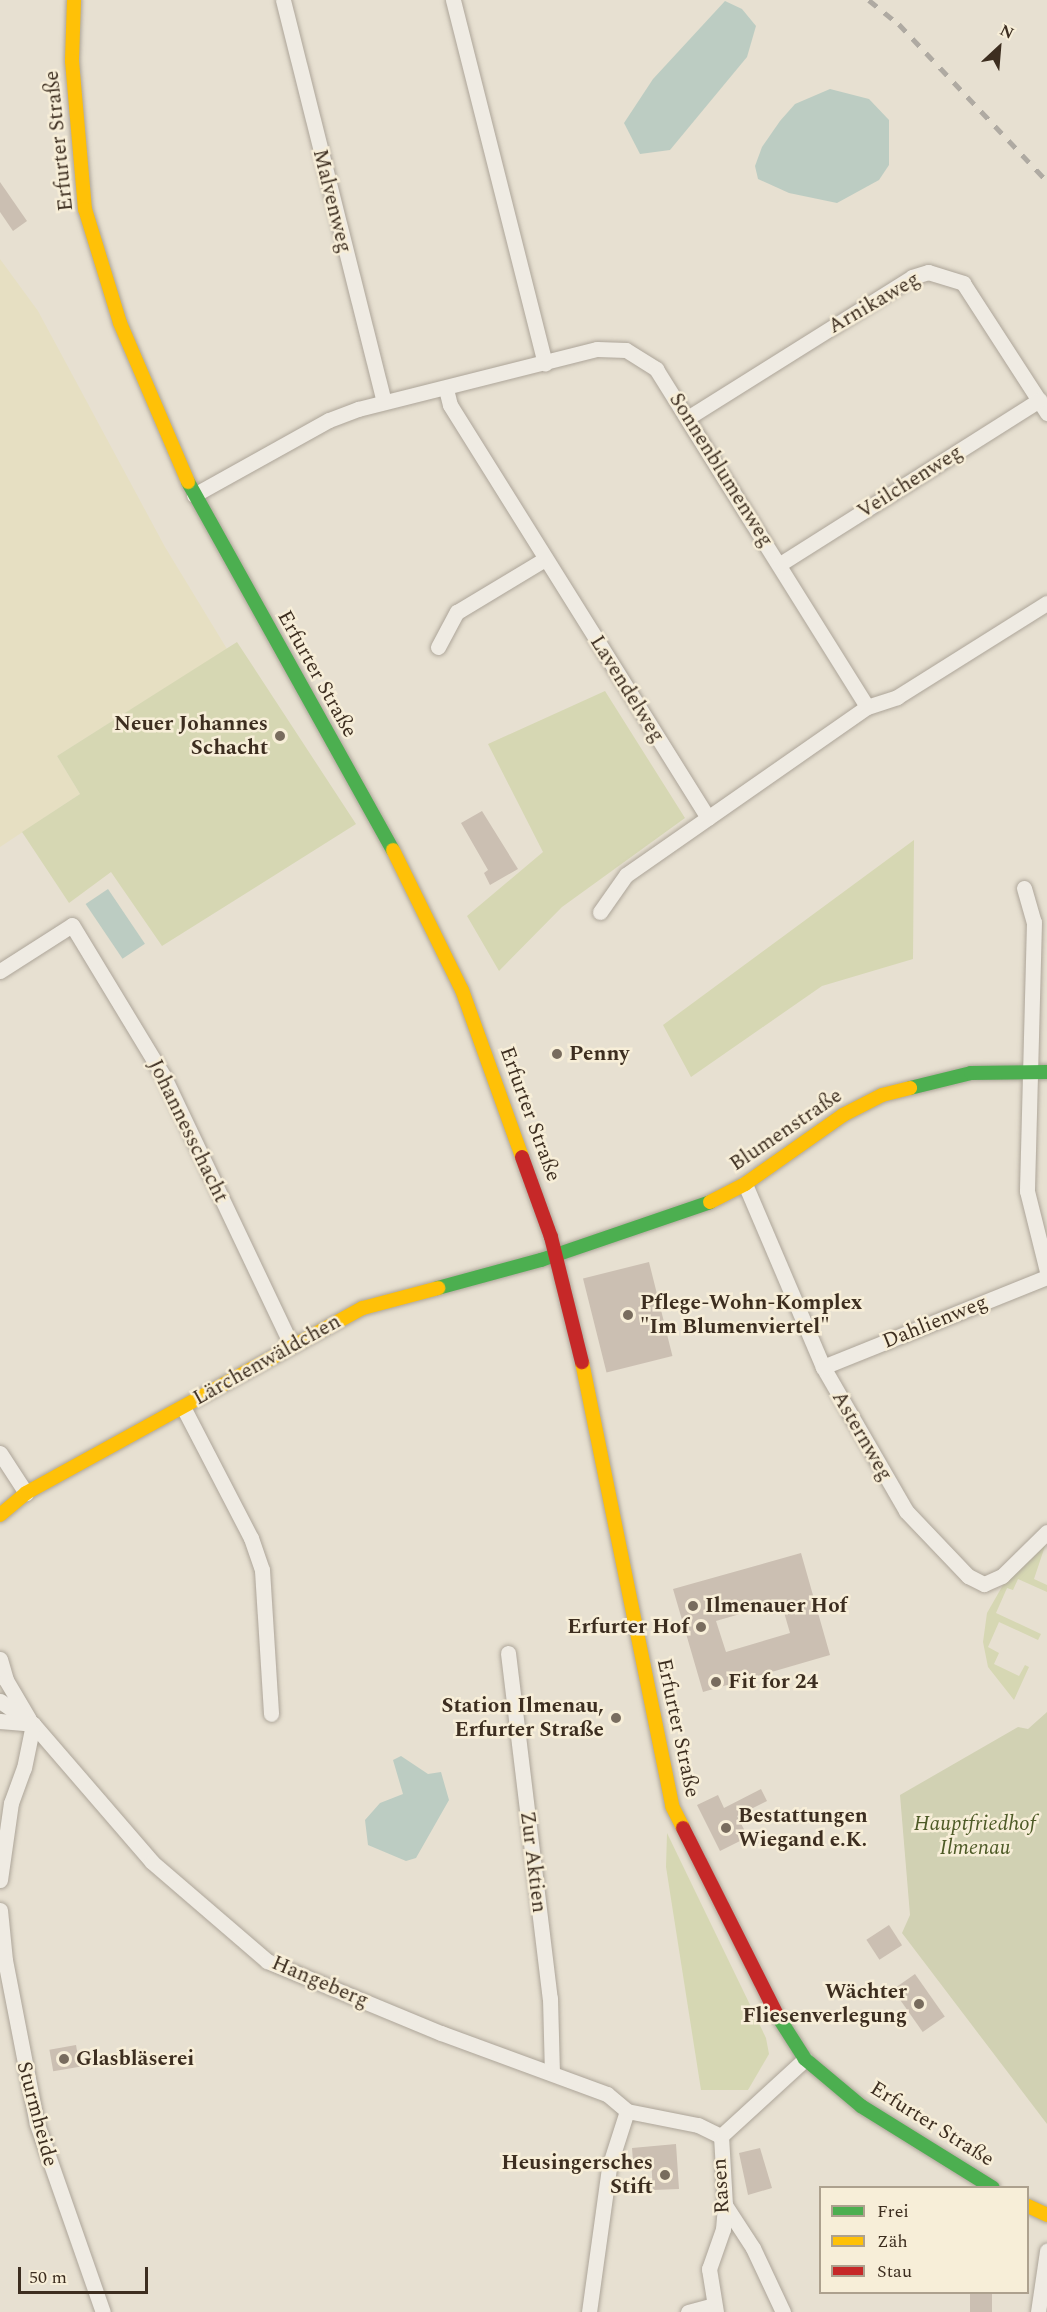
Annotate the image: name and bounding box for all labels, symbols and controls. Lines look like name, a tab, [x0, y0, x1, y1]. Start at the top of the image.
north arrow	[969, 18, 1029, 78]
text: N	[996, 18, 1018, 45]
street label: Erfurter Straße	[39, 69, 79, 213]
street label: Malvenweg	[307, 146, 357, 256]
street label: Arnikaweg	[824, 267, 924, 339]
street label: Sonnenblumenweg	[663, 388, 779, 552]
street label: Veilchenweg	[853, 440, 967, 524]
street label: Erfurter Straße	[272, 606, 362, 742]
street label: Lavendelweg	[584, 631, 670, 747]
place label: Neuer Johannes Schacht	[114, 711, 268, 761]
marker: Neuer Johannes Schacht	[273, 729, 287, 743]
place label: Penny	[569, 1041, 629, 1067]
street label: Erfurter Straße	[494, 1043, 566, 1185]
marker: Penny	[550, 1047, 564, 1061]
street label: Johannesschacht	[142, 1055, 234, 1207]
street label: Blumenstraße	[725, 1083, 847, 1177]
place label: Pflege-Wohn-Komplex "Im Blumenviertel"	[640, 1290, 862, 1340]
street label: Dahlienweg	[879, 1290, 991, 1354]
marker: Pflege-Wohn-Komplex "Im Blumenviertel"	[621, 1308, 635, 1322]
street label: Lärchenwäldchen	[189, 1309, 345, 1411]
street label: Asternweg	[826, 1386, 898, 1486]
place label: Ilmenauer Hof	[705, 1593, 847, 1619]
marker: Ilmenauer Hof	[686, 1599, 700, 1613]
place label: Erfurter Hof	[567, 1614, 689, 1640]
marker: Erfurter Hof	[694, 1620, 708, 1634]
street label: Erfurter Straße	[651, 1656, 705, 1800]
place label: Fit for 24	[728, 1669, 818, 1695]
marker: Fit for 24	[709, 1675, 723, 1689]
place label: Station Ilmenau, Erfurter Straße	[442, 1693, 604, 1743]
marker: Station Ilmenau, Erfurter Straße	[609, 1711, 623, 1725]
place label: Bestattungen Wiegand e.K.	[738, 1803, 868, 1853]
street label: Zur Aktien	[514, 1810, 552, 1914]
park label: Hauptfriedhof Ilmenau	[914, 1811, 1036, 1861]
marker: Bestattungen Wiegand e.K.	[719, 1821, 733, 1835]
street label: Hangeberg	[268, 1950, 372, 2014]
place label: Wächter Fliesenverlegung	[743, 1979, 907, 2029]
marker: Wächter Fliesenverlegung	[912, 1997, 926, 2011]
place label: Glasbläserei	[76, 2046, 194, 2072]
marker: Glasbläserei	[57, 2052, 71, 2066]
street label: Sturmheide	[11, 2059, 63, 2169]
street label: Erfurter Straße	[865, 2076, 999, 2172]
place label: Heusingersches Stift	[501, 2150, 653, 2200]
street label: Rasen	[707, 2157, 735, 2215]
marker: Heusingersches Stift	[658, 2168, 672, 2182]
legend	[819, 2186, 1029, 2294]
text: Frei	[877, 2198, 909, 2225]
text: Zäh	[877, 2228, 908, 2255]
scale bar	[21, 2255, 152, 2293]
text: Stau	[877, 2258, 912, 2285]
text: 50 m	[29, 2264, 67, 2291]

